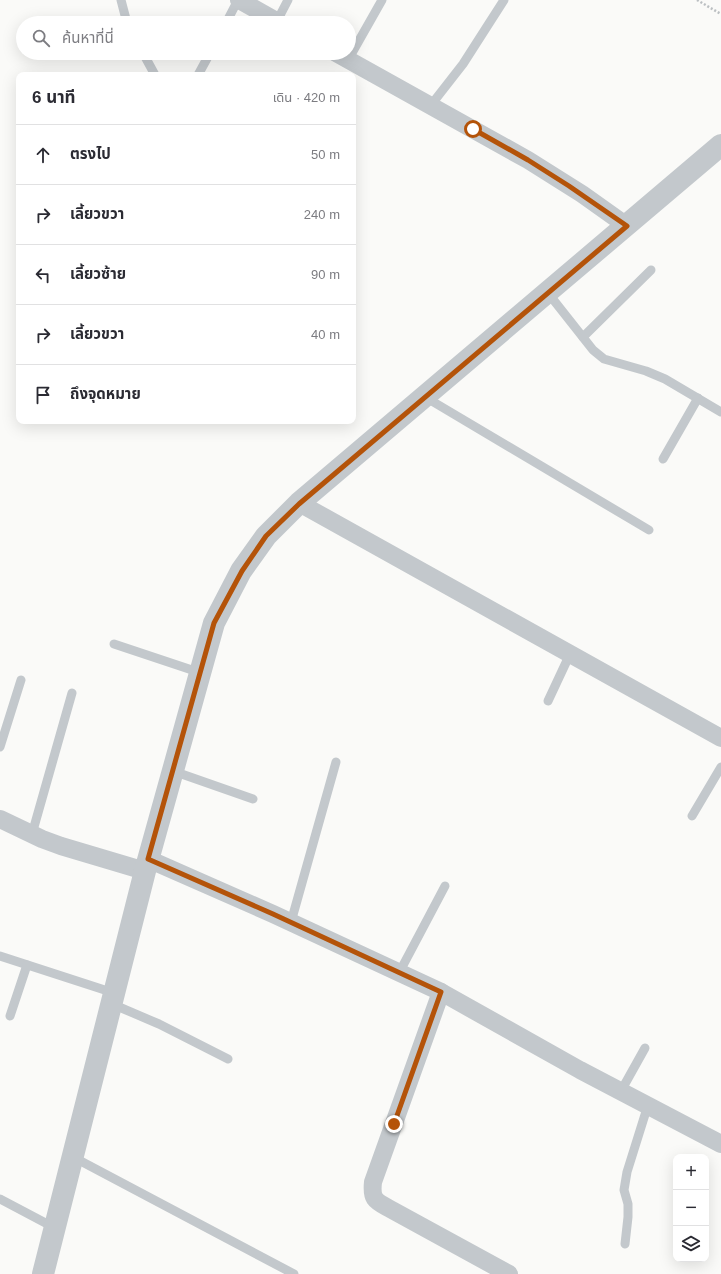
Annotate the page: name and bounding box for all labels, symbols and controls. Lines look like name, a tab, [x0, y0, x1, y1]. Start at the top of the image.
search box	[16, 16, 356, 60]
icon: search	[30, 27, 52, 49]
text: ค้นหาที่นี่	[62, 29, 114, 46]
text: 6 นาที	[32, 88, 76, 107]
text: เดิน · 420 m	[273, 90, 340, 105]
route start	[464, 120, 482, 138]
icon: ahead	[32, 144, 54, 166]
text: ตรงไป	[70, 145, 111, 162]
text: 50 m	[311, 147, 340, 162]
icon: right	[32, 204, 54, 226]
text: เลี้ยวขวา	[70, 205, 124, 222]
text: 240 m	[304, 207, 340, 222]
icon: left	[32, 264, 54, 286]
text: เลี้ยวซ้าย	[70, 265, 126, 282]
text: 90 m	[311, 267, 340, 282]
icon: right	[32, 324, 54, 346]
text: เลี้ยวขวา	[70, 325, 124, 342]
text: 40 m	[311, 327, 340, 342]
icon: arrive	[32, 384, 54, 406]
text: ถึงจุดหมาย	[70, 385, 141, 402]
route end	[385, 1115, 403, 1133]
map controls	[673, 1154, 709, 1262]
button: +	[673, 1154, 709, 1190]
button: −	[673, 1190, 709, 1226]
button: layers	[673, 1226, 709, 1262]

